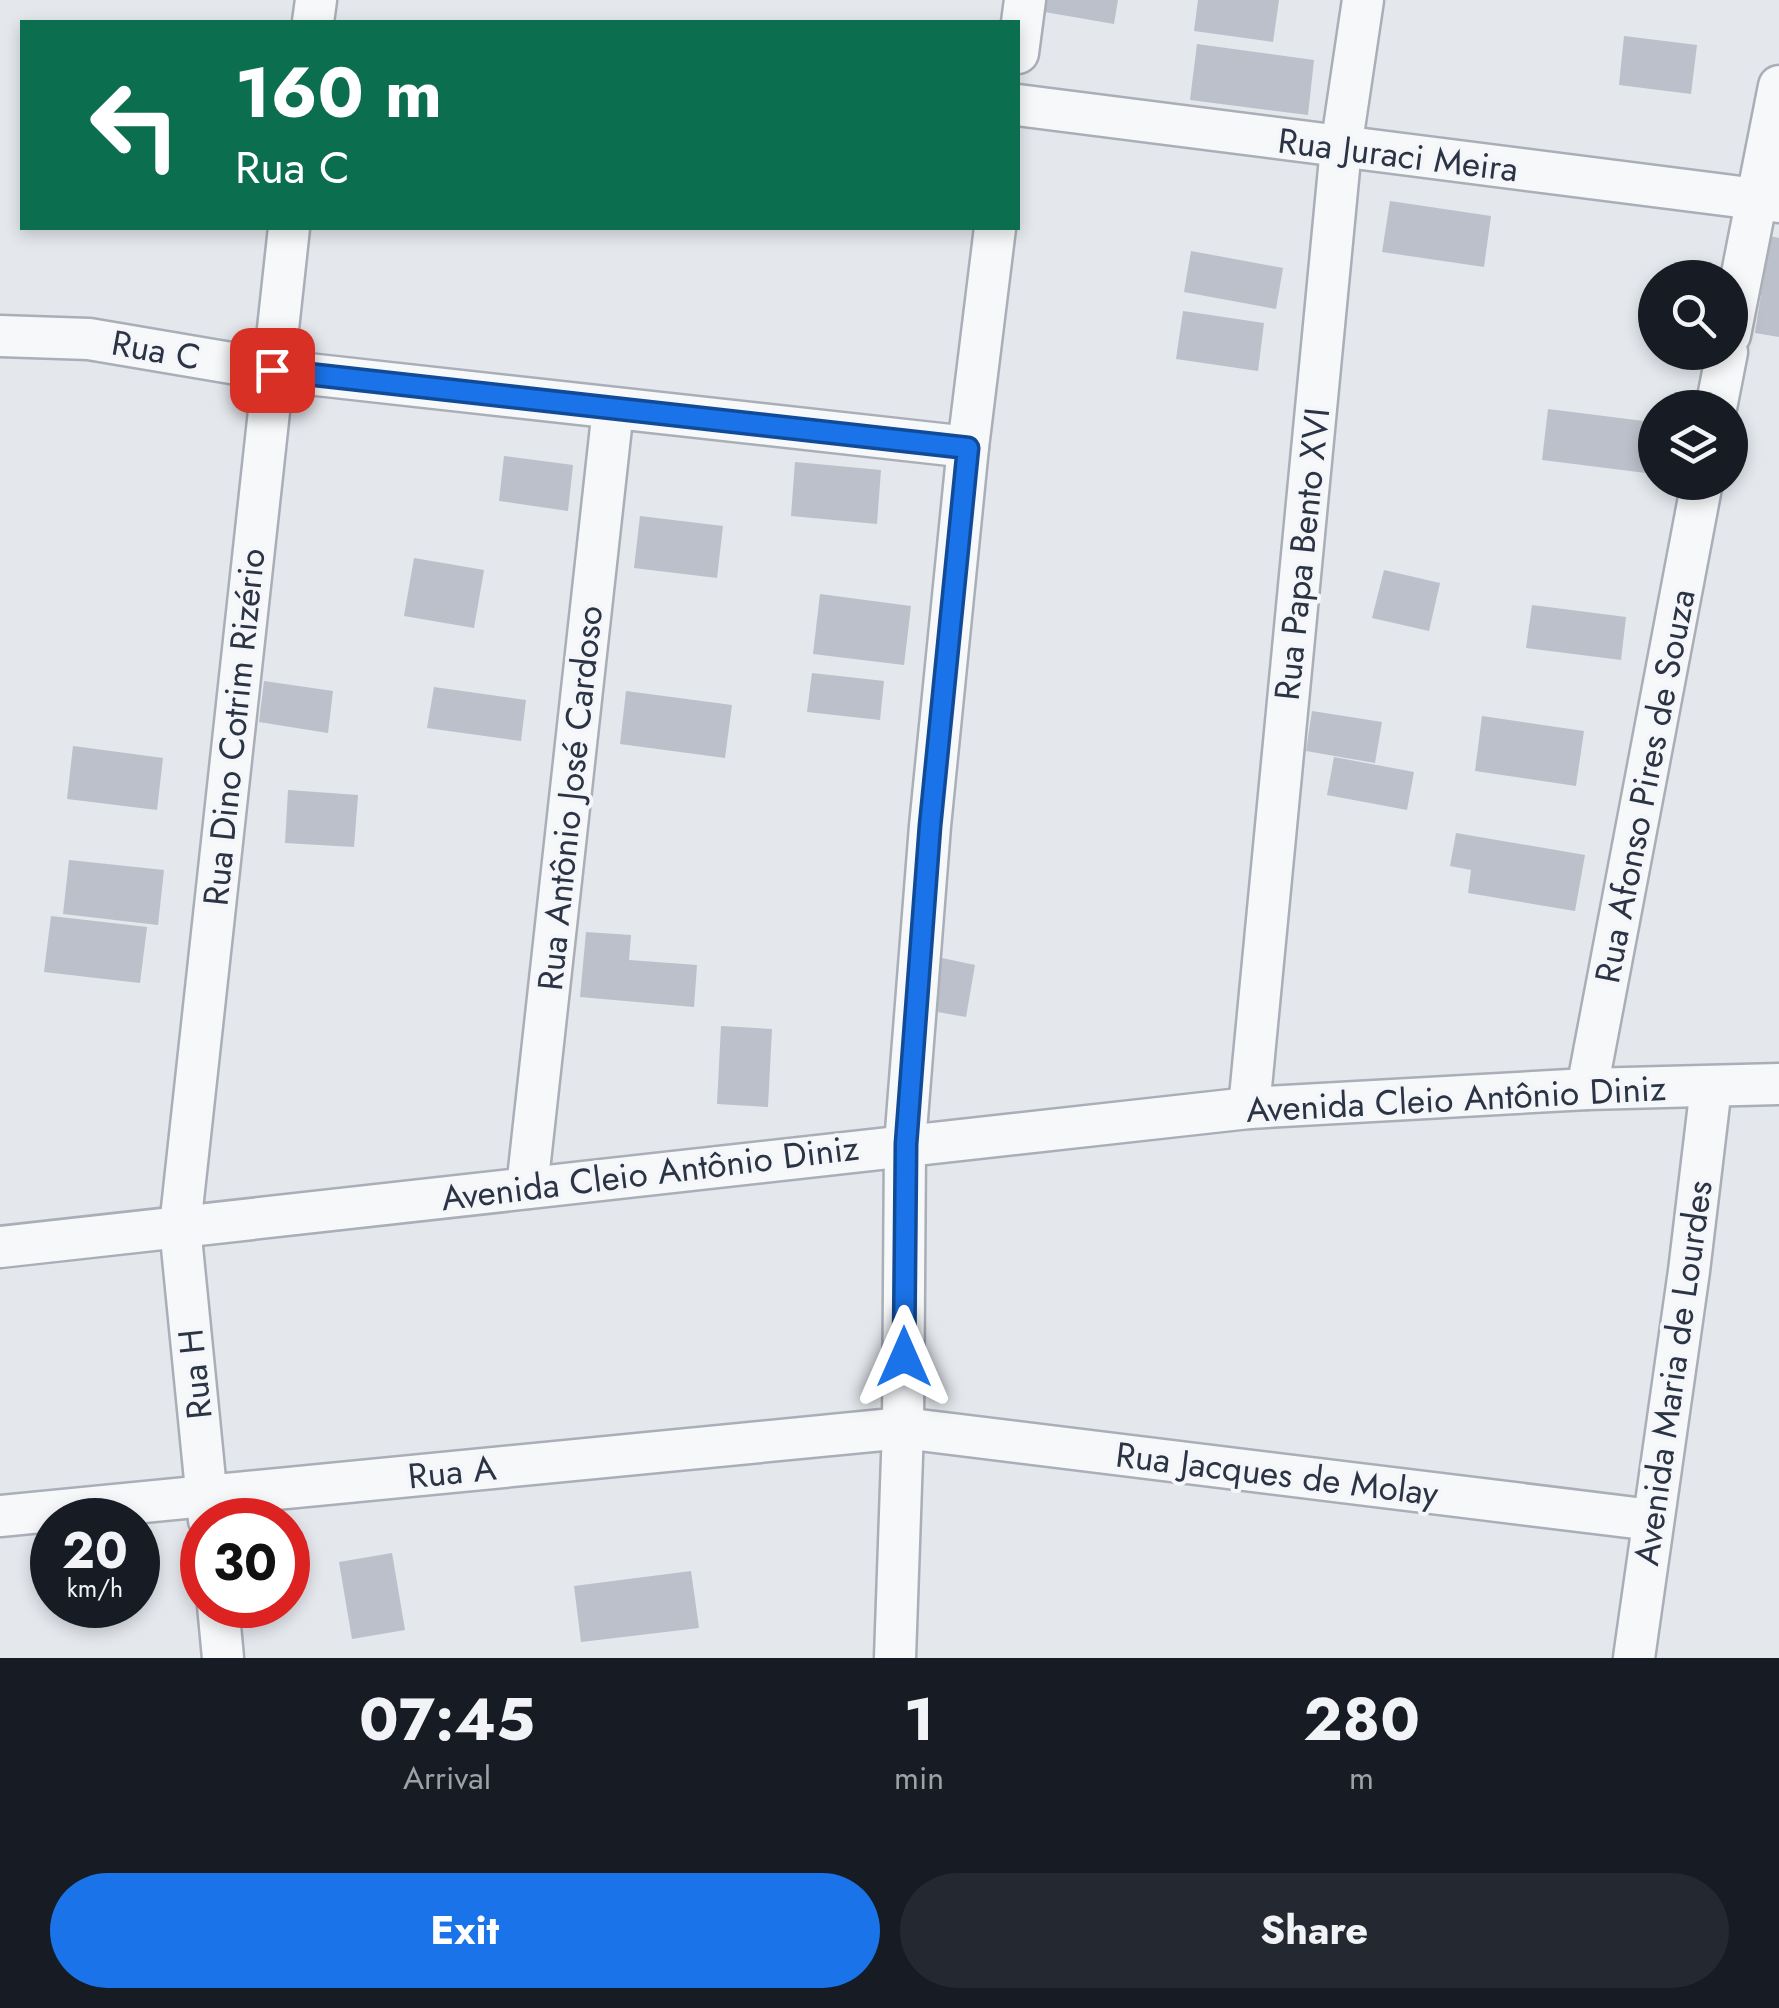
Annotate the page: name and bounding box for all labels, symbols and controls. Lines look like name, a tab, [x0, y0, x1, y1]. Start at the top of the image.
text: 160 m	[235, 42, 442, 143]
icon: left	[70, 60, 200, 190]
street label: Rua Juraci Meira	[1275, 115, 1521, 195]
text: Rua C	[235, 135, 350, 200]
map controls	[1638, 260, 1748, 500]
button: search	[1638, 260, 1748, 370]
street label: Rua C	[108, 318, 204, 382]
pin	[230, 328, 315, 413]
icon: arrive	[245, 343, 300, 398]
button: layers	[1638, 390, 1748, 500]
street label: Rua Papa Bento XVI	[1262, 405, 1342, 703]
street label: Rua Dino Cotrim Rizério	[190, 546, 278, 908]
street label: Rua Afonso Pires de Souza	[1582, 585, 1708, 987]
street label: Rua Antônio José Cardoso	[525, 603, 615, 993]
street label: Avenida Cleio Antônio Diniz	[1245, 1063, 1667, 1135]
street label: Avenida Cleio Antônio Diniz	[438, 1123, 862, 1223]
street label: Avenida Maria de Lourdes	[1621, 1177, 1725, 1569]
position arrow	[852, 1305, 956, 1409]
street label: Rua H	[165, 1326, 225, 1422]
street label: Rua Jacques de Molay	[1113, 1429, 1442, 1519]
street label: Rua A	[405, 1443, 499, 1501]
speed limit sign: 30	[180, 1498, 310, 1628]
text: 20	[62, 1514, 128, 1587]
text: km/h	[67, 1570, 123, 1606]
text: 07:45	[359, 1676, 535, 1763]
text: 1	[904, 1676, 934, 1763]
text: 280	[1303, 1676, 1420, 1763]
text: Arrival	[403, 1755, 491, 1801]
text: min	[894, 1755, 944, 1801]
text: m	[1349, 1755, 1374, 1801]
button: Exit	[50, 1873, 880, 1988]
button: Share	[900, 1873, 1729, 1988]

